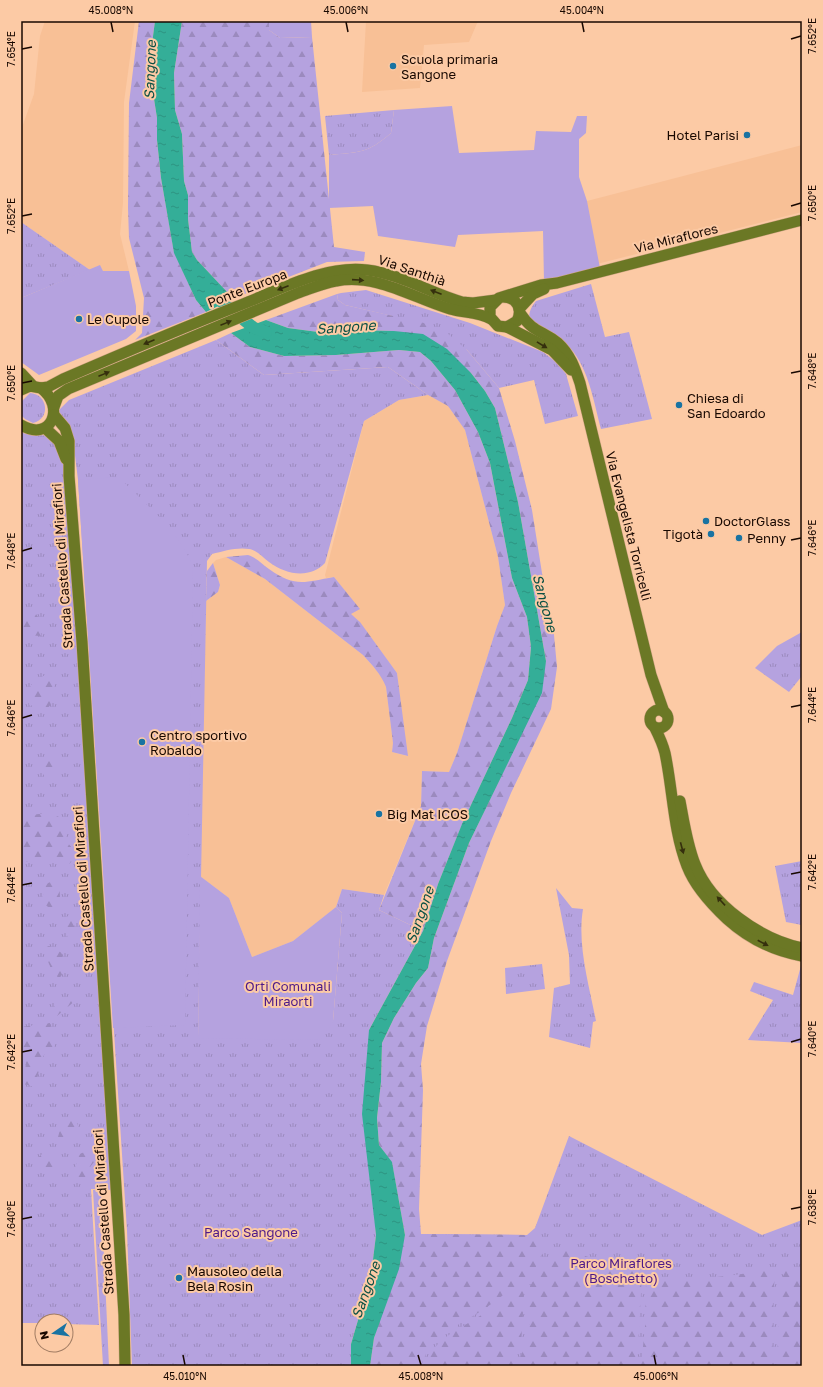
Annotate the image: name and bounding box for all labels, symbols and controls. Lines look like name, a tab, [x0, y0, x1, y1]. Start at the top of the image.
text: 45.008°N	[89, 4, 133, 16]
text: 45.006°N	[324, 4, 368, 16]
text: 45.004°N	[560, 4, 604, 16]
text: 7.652°E	[806, 18, 818, 54]
text: 7.654°E	[5, 31, 17, 67]
water label: Sangone	[140, 39, 159, 100]
place label: Scuola primaria Sangone	[401, 51, 498, 82]
marker: Scuola primaria Sangone	[388, 61, 398, 71]
place label: Hotel Parisi	[667, 127, 739, 143]
marker: Hotel Parisi	[742, 130, 752, 140]
text: 7.650°E	[806, 185, 818, 221]
text: 7.652°E	[5, 198, 17, 234]
street label: Via Miraflores	[632, 220, 720, 256]
street label: Via Santhià	[376, 251, 448, 289]
street label: Ponte Europa	[205, 265, 289, 311]
one-way arrow	[352, 276, 364, 283]
one-way arrow	[276, 286, 288, 292]
one-way arrow	[429, 289, 441, 295]
place label: Le Cupole	[87, 311, 149, 327]
marker: Le Cupole	[74, 314, 84, 324]
water label: Sangone	[316, 316, 377, 337]
one-way arrow	[220, 320, 231, 326]
one-way arrow	[143, 339, 155, 345]
one-way arrow	[536, 341, 548, 348]
text: 7.648°E	[806, 353, 818, 389]
text: 7.650°E	[5, 365, 17, 401]
one-way arrow	[98, 371, 110, 377]
place label: Chiesa di San Edoardo	[687, 390, 766, 421]
marker: Chiesa di San Edoardo	[674, 400, 684, 410]
street label: Via Evangelista Torricelli	[603, 450, 655, 602]
street label: Strada Castello di Mirafiori	[48, 483, 76, 649]
place label: DoctorGlass	[714, 513, 791, 529]
marker: DoctorGlass	[701, 516, 711, 526]
text: 7.646°E	[806, 520, 818, 556]
place label: Tigotà	[663, 526, 703, 542]
marker: Tigotà	[706, 529, 716, 539]
place label: Penny	[747, 530, 787, 546]
text: 7.648°E	[5, 533, 17, 569]
marker: Penny	[734, 533, 744, 543]
water label: Sangone	[530, 572, 562, 635]
text: 7.644°E	[806, 687, 818, 723]
text: 7.646°E	[5, 700, 17, 736]
place label: Centro sportivo Robaldo	[150, 727, 247, 758]
marker: Centro sportivo Robaldo	[137, 737, 147, 747]
street label: Strada Castello di Mirafiori	[69, 806, 97, 972]
place label: Big Mat ICOS	[387, 806, 468, 822]
marker: Big Mat ICOS	[374, 809, 384, 819]
one-way arrow	[679, 841, 685, 854]
text: 7.642°E	[806, 854, 818, 890]
text: 7.644°E	[5, 867, 17, 903]
water label: Sangone	[402, 883, 437, 946]
one-way arrow	[716, 896, 726, 906]
one-way arrow	[757, 940, 769, 946]
park label: Orti Comunali Miraorti	[245, 978, 331, 1009]
text: 7.640°E	[806, 1021, 818, 1057]
text: 7.642°E	[5, 1034, 17, 1070]
street label: Strada Castello di Mirafiori	[89, 1129, 117, 1295]
text: 7.638°E	[806, 1189, 818, 1225]
text: 7.640°E	[5, 1201, 17, 1237]
park label: Parco Sangone	[204, 1224, 298, 1240]
park label: Parco Miraflores (Boschetto)	[570, 1255, 672, 1286]
water label: Sangone	[347, 1258, 384, 1321]
place label: Mausoleo della Bela Rosin	[187, 1263, 282, 1294]
marker: Mausoleo della Bela Rosin	[174, 1273, 184, 1283]
north arrow	[34, 1313, 74, 1353]
text: N	[36, 1330, 51, 1341]
text: 45.010°N	[163, 1370, 207, 1382]
text: 45.008°N	[399, 1370, 443, 1382]
text: 45.006°N	[634, 1370, 678, 1382]

